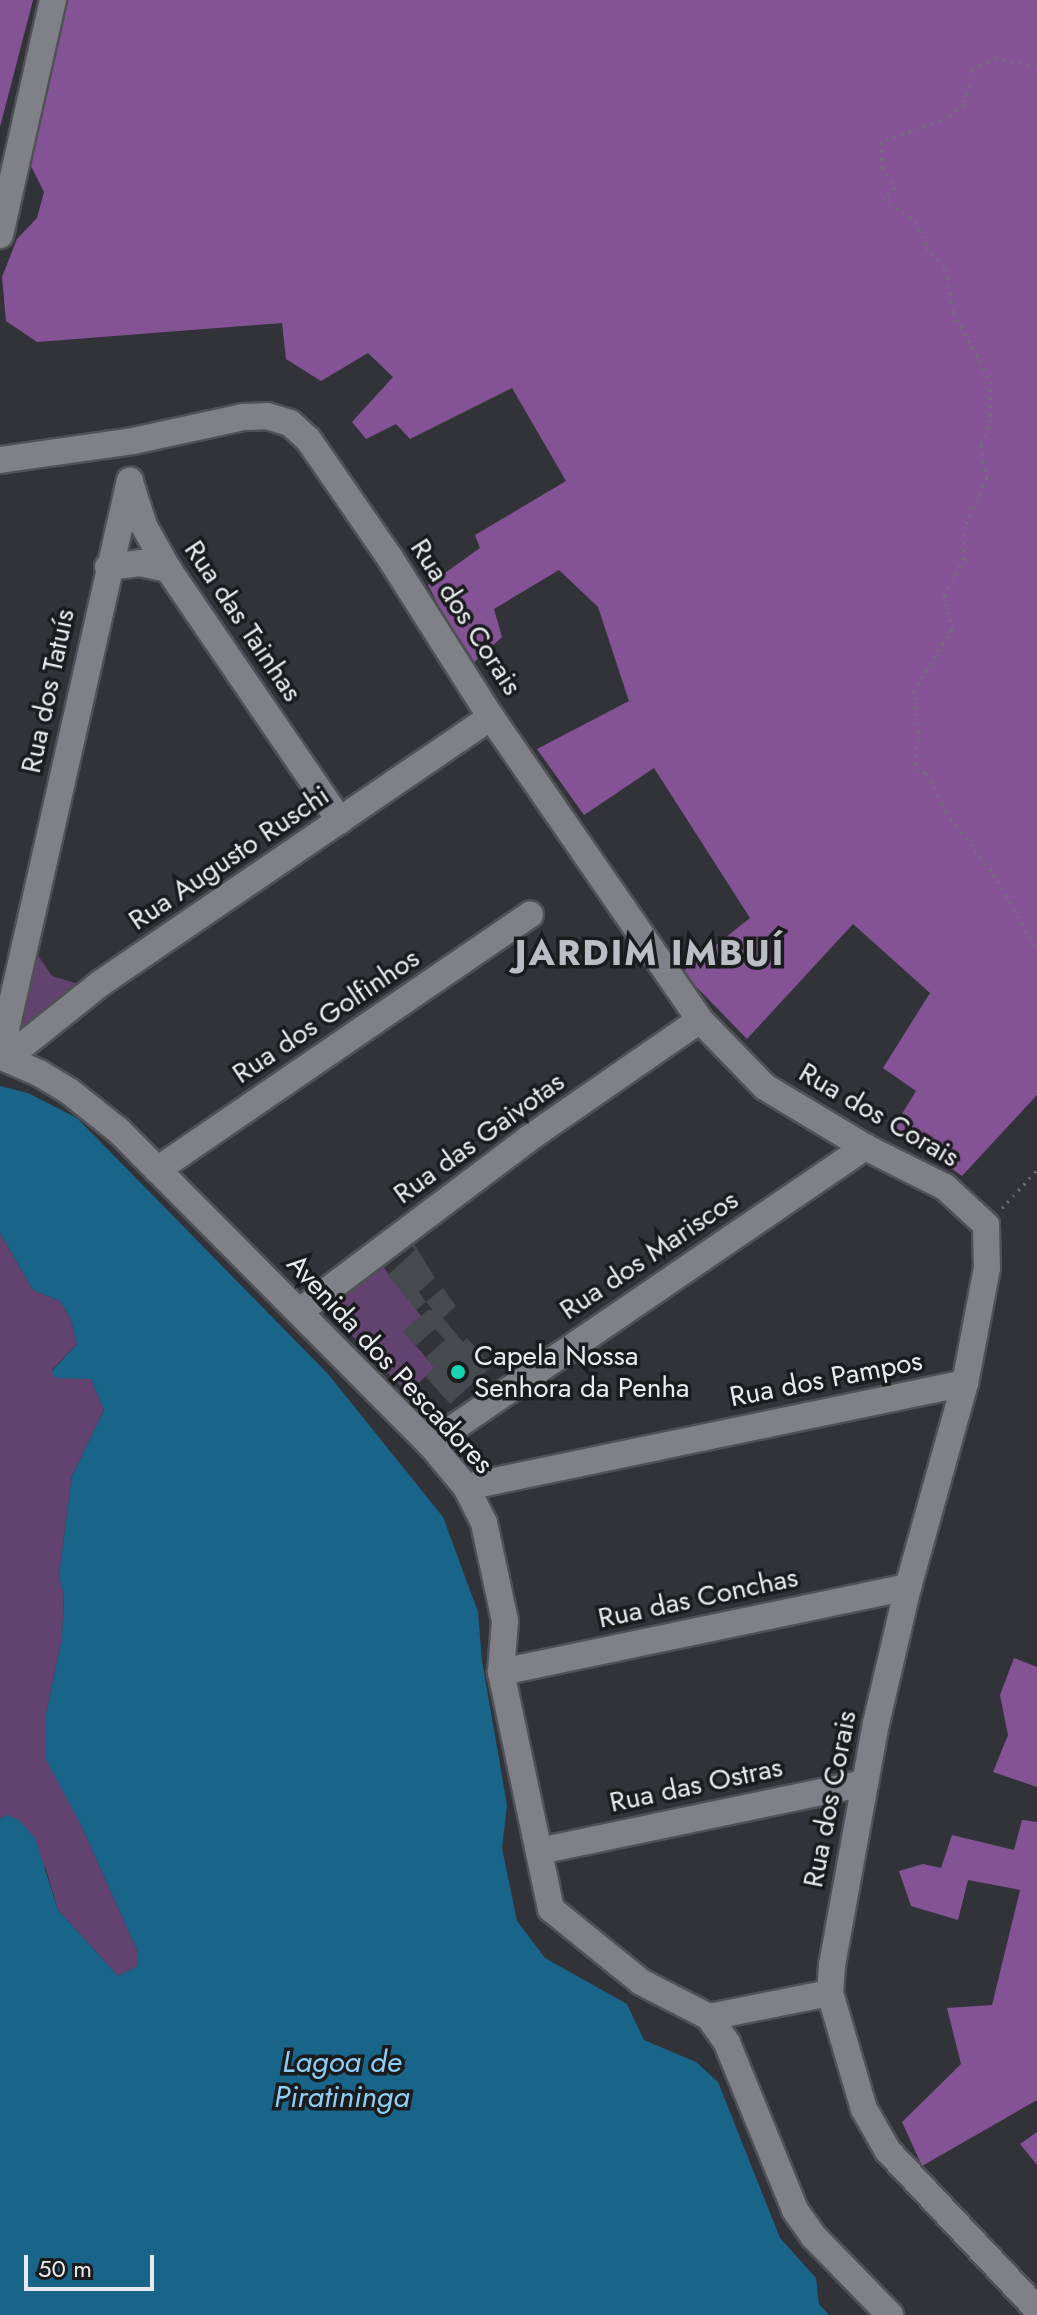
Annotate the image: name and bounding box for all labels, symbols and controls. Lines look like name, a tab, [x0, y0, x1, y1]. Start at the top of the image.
street label: Rua dos Corais	[403, 533, 529, 701]
street label: Rua das Tainhas	[177, 534, 309, 708]
street label: Rua dos Tatuís	[14, 606, 82, 776]
street label: Rua Augusto Ruschi	[123, 779, 335, 937]
district label: JARDIM IMBUÍ	[515, 931, 785, 975]
street label: Rua dos Golfinhos	[226, 941, 426, 1091]
street label: Rua dos Corais	[793, 1056, 965, 1174]
street label: Rua das Gaivotas	[387, 1065, 571, 1211]
street label: Rua dos Mariscos	[554, 1183, 744, 1327]
street label: Avenida dos Pescadores	[280, 1247, 500, 1481]
place label: Capela Nossa Senhora da Penha	[474, 1339, 690, 1405]
street label: Rua dos Pampos	[727, 1344, 925, 1414]
marker: Capela Nossa Senhora da Penha	[449, 1363, 467, 1381]
street label: Rua das Conchas	[595, 1560, 801, 1636]
street label: Rua dos Corais	[796, 1708, 864, 1890]
street label: Rua das Ostras	[607, 1750, 785, 1820]
water label: Lagoa de Piratininga	[274, 2044, 410, 2114]
scale bar	[28, 2239, 158, 2289]
text: 50 m	[38, 2251, 92, 2286]

